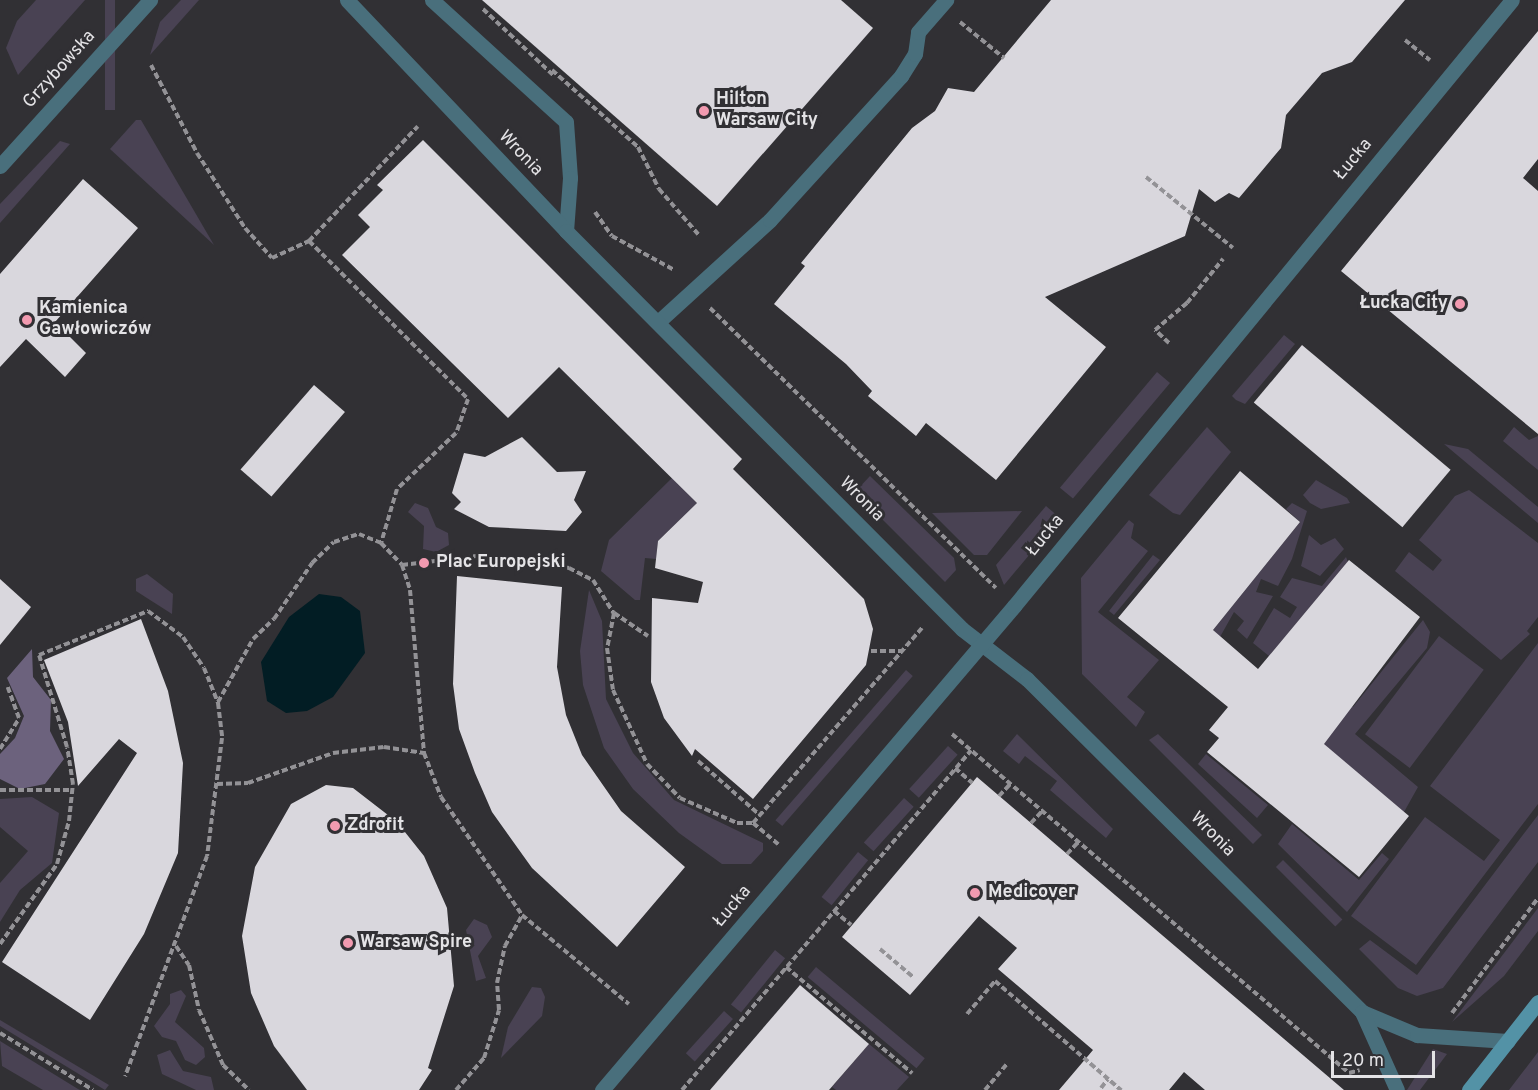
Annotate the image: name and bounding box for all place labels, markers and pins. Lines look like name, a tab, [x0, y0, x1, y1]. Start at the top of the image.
place label: Hilton Warsaw City	[716, 90, 818, 132]
marker: Hilton Warsaw City	[697, 104, 711, 118]
place label: Łucka City	[1360, 293, 1448, 315]
marker: Łucka City	[1453, 297, 1467, 311]
place label: Kamienica Gawłowiczów	[39, 299, 151, 342]
marker: Kamienica Gawłowiczów	[20, 313, 34, 327]
place label: Plac Europejski	[436, 552, 566, 574]
marker: Plac Europejski	[417, 556, 431, 570]
place label: Zdrofit	[347, 815, 404, 837]
marker: Zdrofit	[328, 819, 342, 833]
place label: Medicover	[988, 882, 1075, 904]
marker: Medicover	[966, 884, 984, 902]
place label: Warsaw Spire	[360, 932, 472, 954]
marker: Warsaw Spire	[341, 936, 355, 950]

